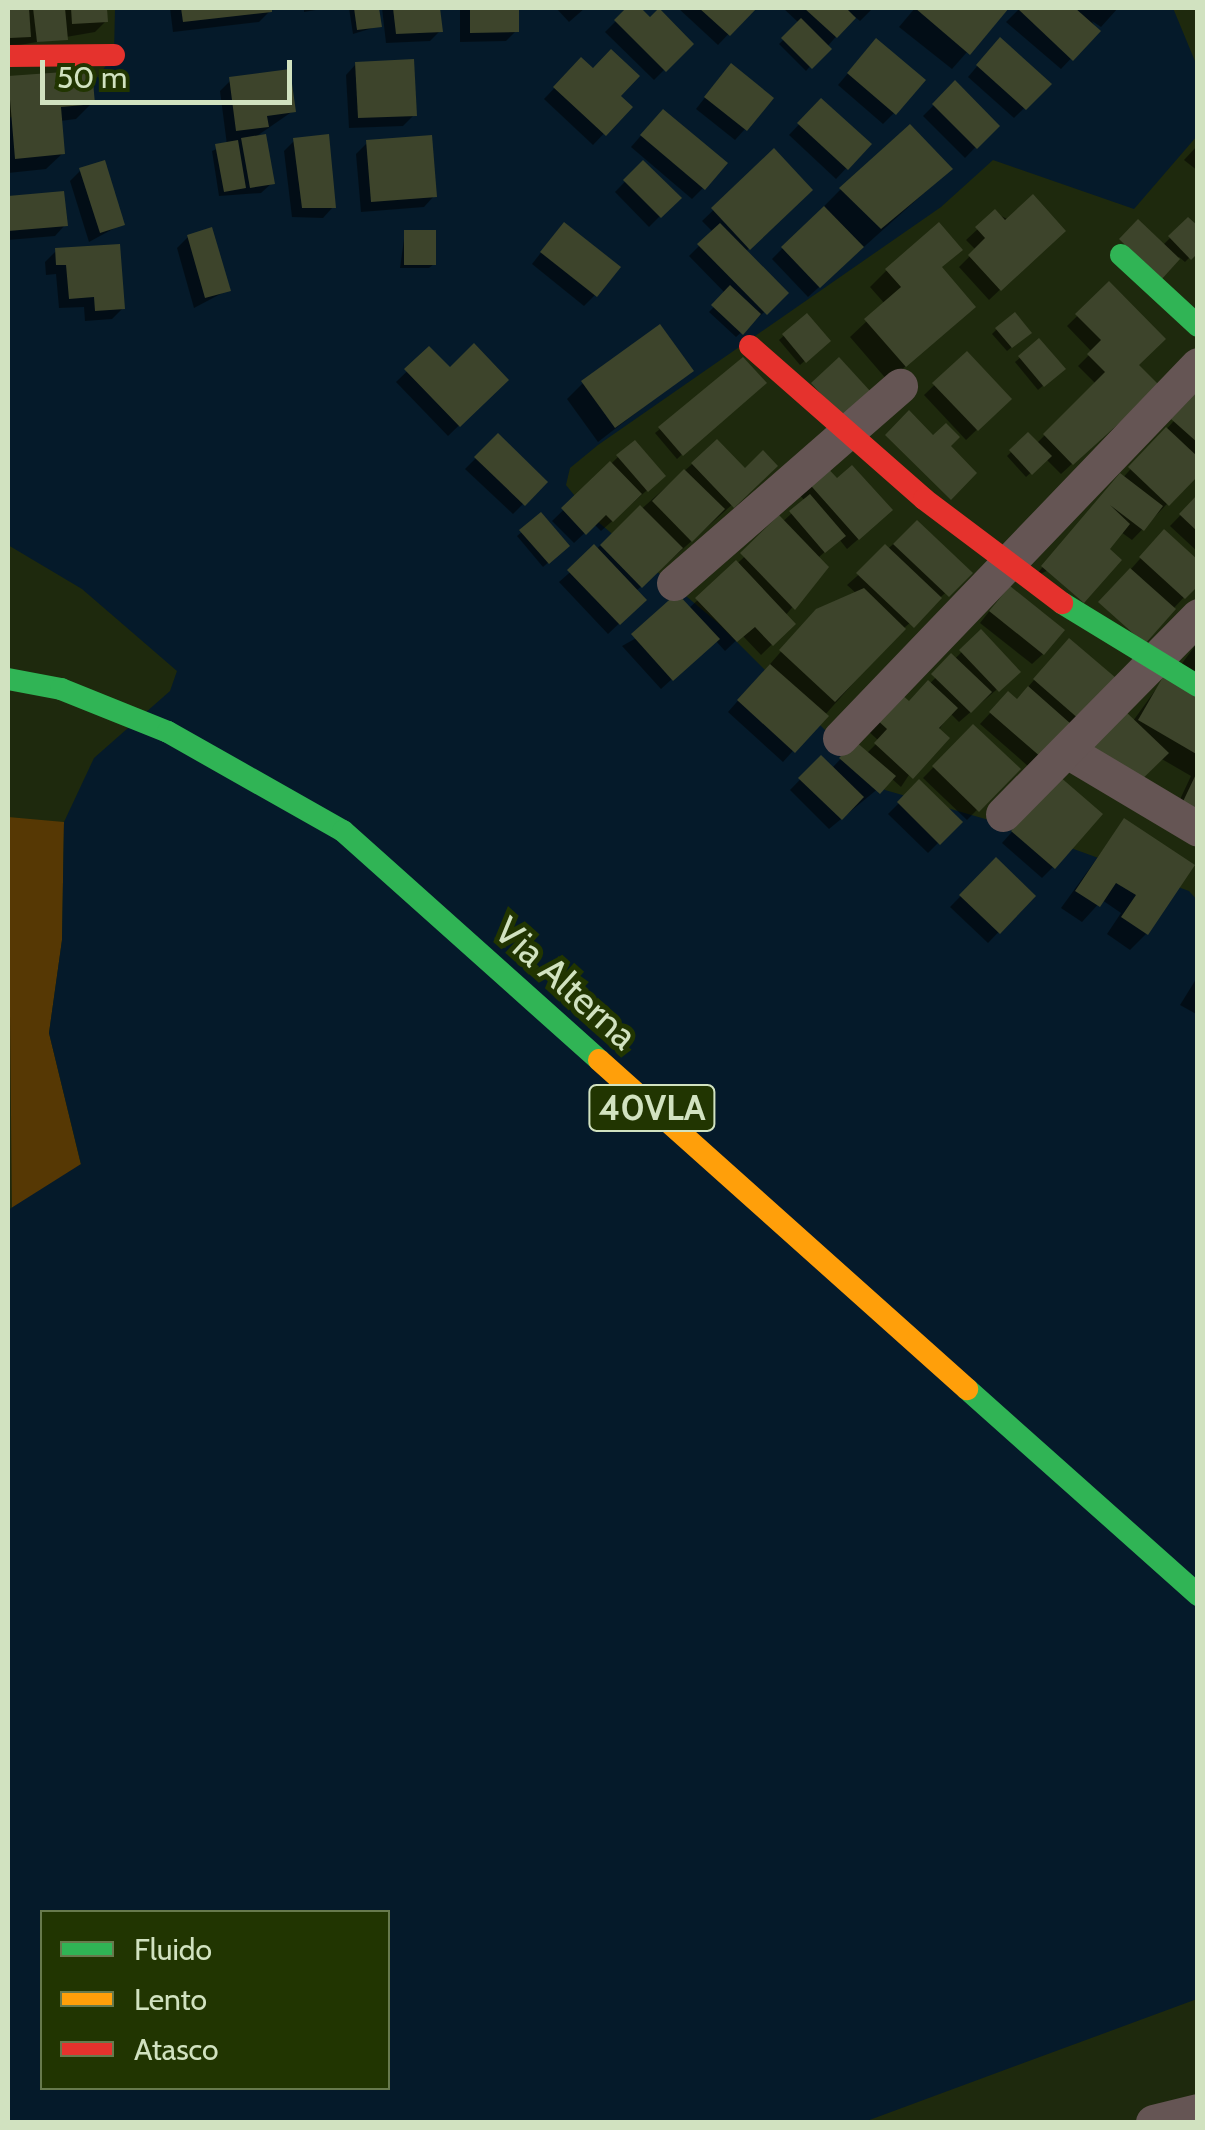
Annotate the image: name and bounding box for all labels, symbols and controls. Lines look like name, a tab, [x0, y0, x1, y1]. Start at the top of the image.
scale bar	[45, 40, 298, 102]
text: 50 m	[57, 59, 127, 96]
street label: Via Alterna	[486, 907, 646, 1059]
road number: 40VLA	[587, 1078, 717, 1138]
legend	[40, 1910, 390, 2090]
text: Fluido	[134, 1931, 212, 1968]
text: Lento	[134, 1981, 207, 2018]
text: Atasco	[134, 2031, 219, 2068]

